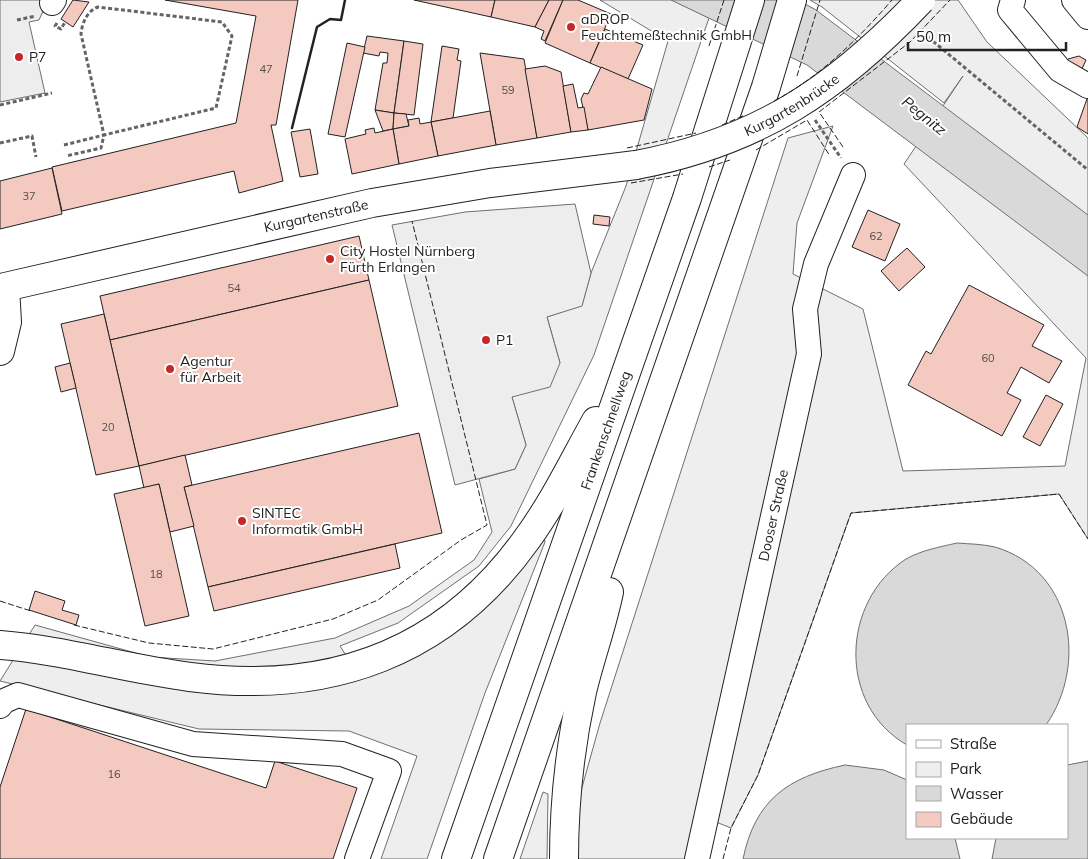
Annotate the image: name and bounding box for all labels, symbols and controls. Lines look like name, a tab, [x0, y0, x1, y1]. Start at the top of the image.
place label: aDROP Feuchtemeßtechnik GmbH	[581, 10, 752, 44]
scale bar	[908, 20, 1066, 52]
marker: aDROP Feuchtemeßtechnik GmbH	[565, 21, 577, 33]
text: 50 m	[916, 27, 951, 46]
place label: P7	[29, 48, 47, 66]
marker: P7	[13, 51, 25, 63]
house number: 47	[259, 62, 273, 76]
street label: Kurgartenbrücke	[741, 70, 843, 140]
house number: 59	[501, 83, 515, 97]
water label: Pegnitz	[898, 92, 951, 139]
house number: 37	[22, 189, 36, 203]
street label: Kurgartenstraße	[262, 195, 370, 236]
house number: 62	[869, 229, 883, 243]
place label: City Hostel Nürnberg Fürth Erlangen	[340, 242, 475, 276]
marker: City Hostel Nürnberg Fürth Erlangen	[324, 253, 336, 265]
house number: 54	[227, 281, 241, 295]
place label: P1	[496, 331, 514, 349]
marker: P1	[480, 334, 492, 346]
house number: 60	[981, 351, 995, 365]
place label: Agentur für Arbeit	[180, 352, 241, 386]
marker: Agentur für Arbeit	[164, 363, 176, 375]
street label: Frankenschnellweg	[577, 368, 635, 492]
house number: 20	[101, 420, 115, 434]
street label: Dooser Straße	[754, 468, 792, 563]
place label: SINTEC Informatik GmbH	[252, 504, 363, 538]
marker: SINTEC Informatik GmbH	[236, 515, 248, 527]
house number: 18	[149, 567, 163, 581]
legend	[906, 724, 1068, 839]
text: Straße	[950, 734, 997, 753]
text: Park	[950, 759, 982, 778]
house number: 16	[107, 767, 121, 781]
text: Wasser	[950, 784, 1004, 803]
text: Gebäude	[950, 809, 1013, 828]

